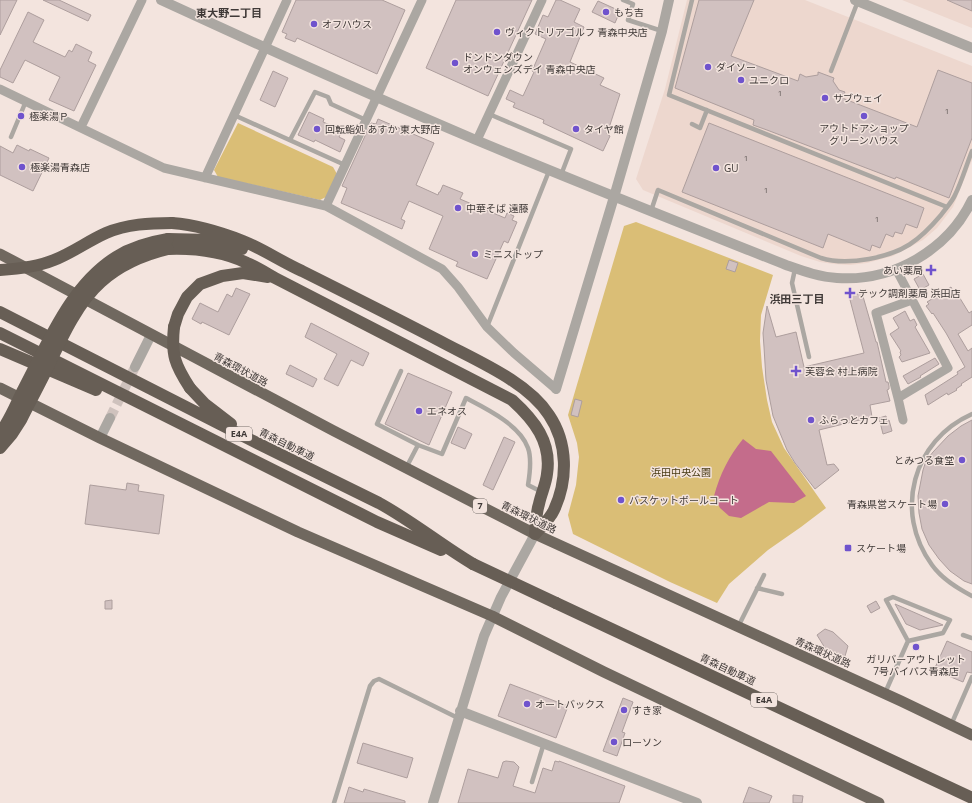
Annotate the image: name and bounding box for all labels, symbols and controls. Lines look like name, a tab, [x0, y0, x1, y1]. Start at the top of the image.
district label: 東大野二丁目	[196, 5, 262, 20]
place label: もち吉	[614, 5, 644, 19]
marker: もち吉	[601, 7, 611, 17]
place label: オフハウス	[322, 17, 372, 31]
marker: オフハウス	[309, 19, 319, 29]
place label: ヴィクトリアゴルフ 青森中央店	[505, 25, 648, 39]
marker: ヴィクトリアゴルフ 青森中央店	[492, 27, 502, 37]
place label: ドンドンダウン オンウェンズデイ 青森中央店	[463, 50, 595, 76]
marker: ドンドンダウン オンウェンズデイ 青森中央店	[450, 58, 460, 68]
place label: ダイソー	[716, 60, 756, 74]
marker: ダイソー	[703, 62, 713, 72]
place label: ユニクロ	[749, 73, 789, 87]
marker: ユニクロ	[736, 75, 746, 85]
house number: 1	[778, 87, 782, 98]
place label: サブウェイ	[833, 91, 883, 105]
marker: サブウェイ	[820, 93, 830, 103]
house number: 1	[945, 105, 949, 116]
place label: 極楽湯Ｐ	[29, 109, 69, 123]
marker: 極楽湯Ｐ	[16, 111, 26, 121]
marker: アウトドアショップ グリーンハウス	[859, 111, 869, 121]
place label: アウトドアショップ グリーンハウス	[819, 121, 909, 147]
place label: 回転鮨処 あすか 東大野店	[325, 122, 440, 136]
place label: タイヤ館	[584, 122, 624, 136]
marker: 回転鮨処 あすか 東大野店	[312, 124, 322, 134]
marker: タイヤ館	[571, 124, 581, 134]
house number: 1	[744, 152, 748, 163]
place label: 極楽湯青森店	[30, 160, 90, 174]
place label: GU	[724, 161, 739, 175]
marker: 極楽湯青森店	[17, 162, 27, 172]
marker: GU	[711, 163, 721, 173]
house number: 1	[764, 184, 768, 195]
place label: 中華そば 遠藤	[466, 201, 529, 215]
marker: 中華そば 遠藤	[453, 203, 463, 213]
house number: 1	[875, 213, 879, 224]
place label: ミニストップ	[483, 247, 543, 261]
marker: ミニストップ	[470, 249, 480, 259]
place label: あい薬局	[883, 263, 923, 277]
marker: あい薬局	[926, 265, 936, 275]
place label: テック調剤薬局 浜田店	[858, 286, 961, 300]
marker: テック調剤薬局 浜田店	[845, 288, 855, 298]
district label: 浜田三丁目	[770, 291, 825, 306]
street label: 青森環状道路	[211, 349, 271, 389]
place label: 芙蓉会 村上病院	[805, 364, 878, 378]
marker: 芙蓉会 村上病院	[790, 365, 802, 377]
place label: エネオス	[427, 404, 467, 418]
marker: エネオス	[414, 406, 424, 416]
place label: ふらっとカフェ	[819, 413, 889, 427]
marker: ふらっとカフェ	[806, 415, 816, 425]
street label: 青森自動車道	[257, 425, 317, 463]
road number: E4A	[226, 427, 252, 441]
place label: とみつる食堂	[894, 453, 954, 467]
marker: とみつる食堂	[957, 455, 967, 465]
park label: 浜田中央公園	[651, 465, 711, 479]
place label: バスケットボールコート	[629, 493, 739, 507]
marker: バスケットボールコート	[616, 495, 626, 505]
place label: 青森県営スケート場	[847, 497, 937, 511]
street label: 青森環状道路	[499, 498, 559, 536]
road number: 7	[473, 499, 487, 513]
marker: 青森県営スケート場	[940, 499, 950, 509]
place label: スケート場	[856, 541, 906, 555]
marker: スケート場	[843, 543, 853, 553]
street label: 青森環状道路	[793, 633, 853, 671]
marker: ガリバーアウトレット 7号バイパス青森店	[911, 642, 921, 652]
street label: 青森自動車道	[698, 650, 758, 688]
place label: ガリバーアウトレット 7号バイパス青森店	[866, 652, 966, 678]
road number: E4A	[751, 693, 777, 707]
place label: オートバックス	[535, 697, 605, 711]
marker: オートバックス	[522, 699, 532, 709]
place label: すき家	[632, 703, 662, 717]
marker: すき家	[619, 705, 629, 715]
place label: ローソン	[622, 735, 662, 749]
marker: ローソン	[609, 737, 619, 747]

